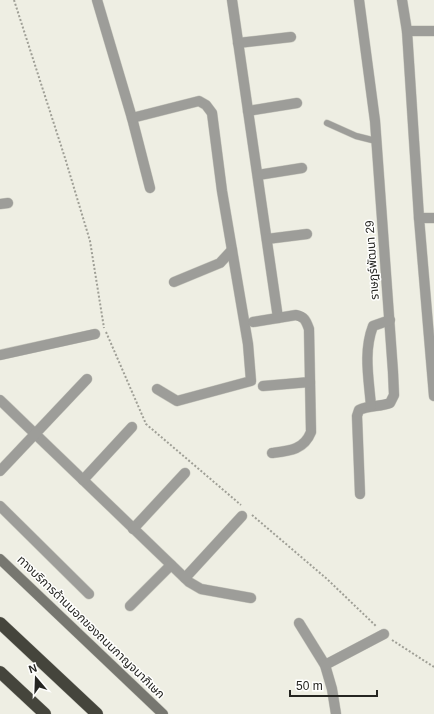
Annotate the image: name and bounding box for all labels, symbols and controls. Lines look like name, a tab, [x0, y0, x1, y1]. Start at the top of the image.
street label: ราษฎร์พัฒนา 29	[362, 219, 382, 300]
street label: ทางบริการด้านนอกของถนนกาญจนาภิเษก	[14, 553, 168, 701]
north arrow	[16, 658, 56, 698]
text: N	[27, 662, 39, 676]
scale bar	[290, 672, 377, 698]
text: 50 m	[296, 679, 323, 693]

